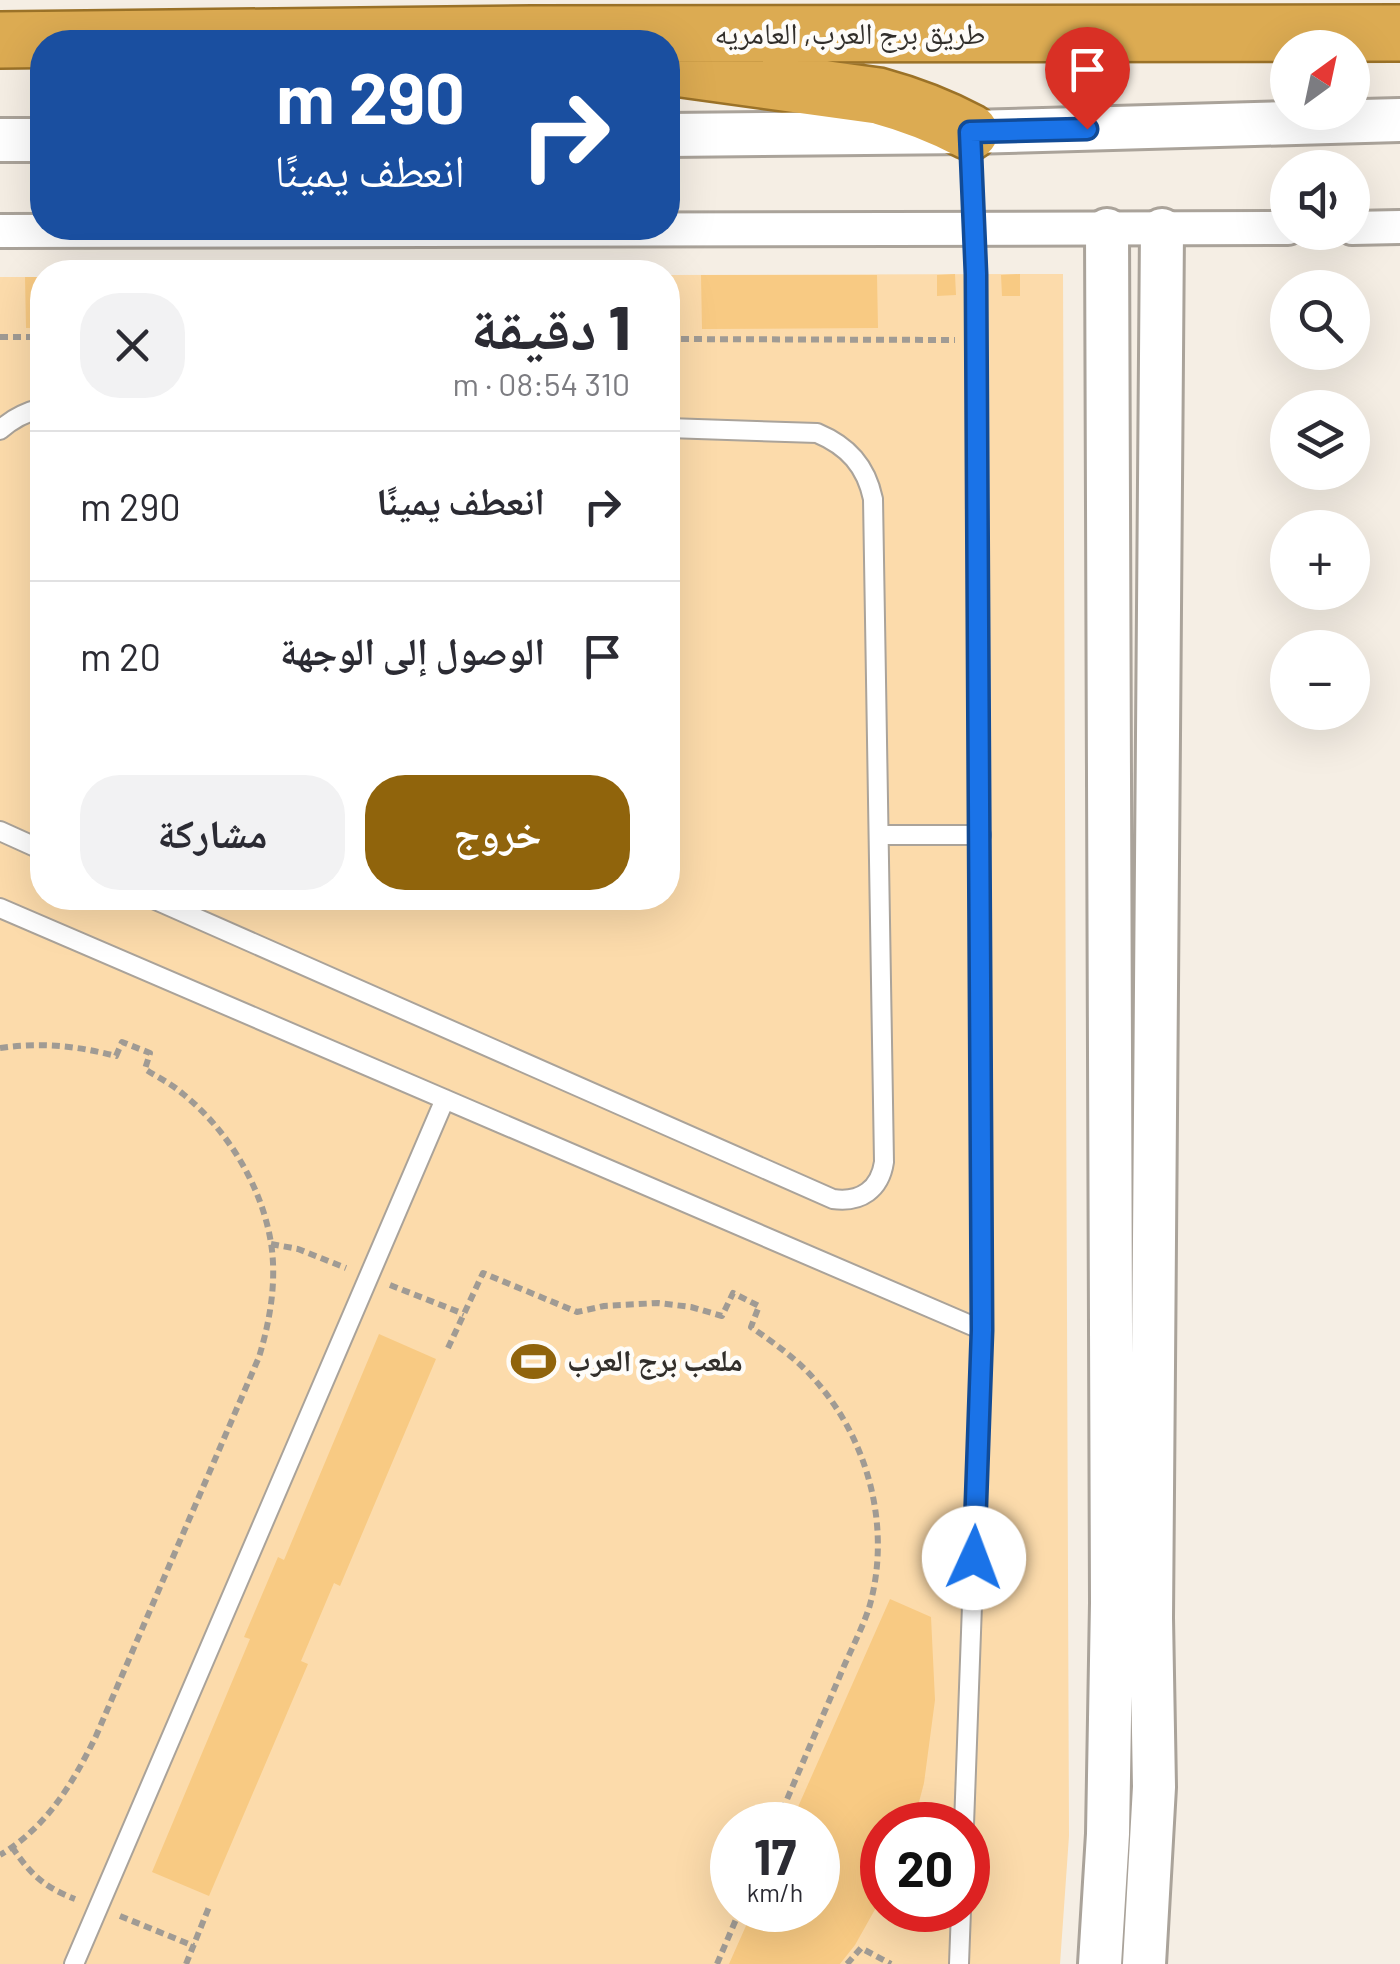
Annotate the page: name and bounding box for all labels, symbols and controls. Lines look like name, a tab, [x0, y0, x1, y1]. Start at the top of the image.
street label: طريق برج العرب, العامريه	[714, 14, 986, 53]
pin	[1045, 27, 1130, 130]
north arrow	[1270, 30, 1370, 130]
map controls	[1270, 30, 1370, 730]
icon: arrive	[1060, 42, 1115, 97]
text: 290 m	[276, 54, 465, 138]
icon: right	[500, 70, 630, 200]
text: انعطف يمينًا	[274, 142, 465, 196]
button: sound	[1270, 150, 1370, 250]
button: search	[1270, 270, 1370, 370]
text: 1 دقيقة	[471, 290, 630, 362]
button: close	[80, 293, 185, 398]
text: 310 m · 08:54	[452, 364, 630, 402]
button: layers	[1270, 390, 1370, 490]
text: انعطف يمينًا	[376, 477, 545, 523]
icon: right	[575, 479, 630, 534]
text: 290 m	[80, 483, 181, 529]
button: +	[1270, 510, 1370, 610]
text: الوصول إلى الوجهة	[280, 627, 545, 673]
icon: arrive	[575, 629, 630, 684]
button: −	[1270, 630, 1370, 730]
text: 20 m	[80, 633, 161, 679]
button: مشاركة	[80, 775, 345, 890]
button: خروج	[365, 775, 630, 890]
sports icon: ملعب برج العرب	[510, 1337, 558, 1385]
place label: ملعب برج العرب	[567, 1341, 743, 1380]
position arrow	[922, 1506, 1026, 1610]
speed limit sign: 20	[860, 1802, 990, 1932]
text: 17	[754, 1825, 796, 1885]
text: km/h	[747, 1877, 803, 1907]

